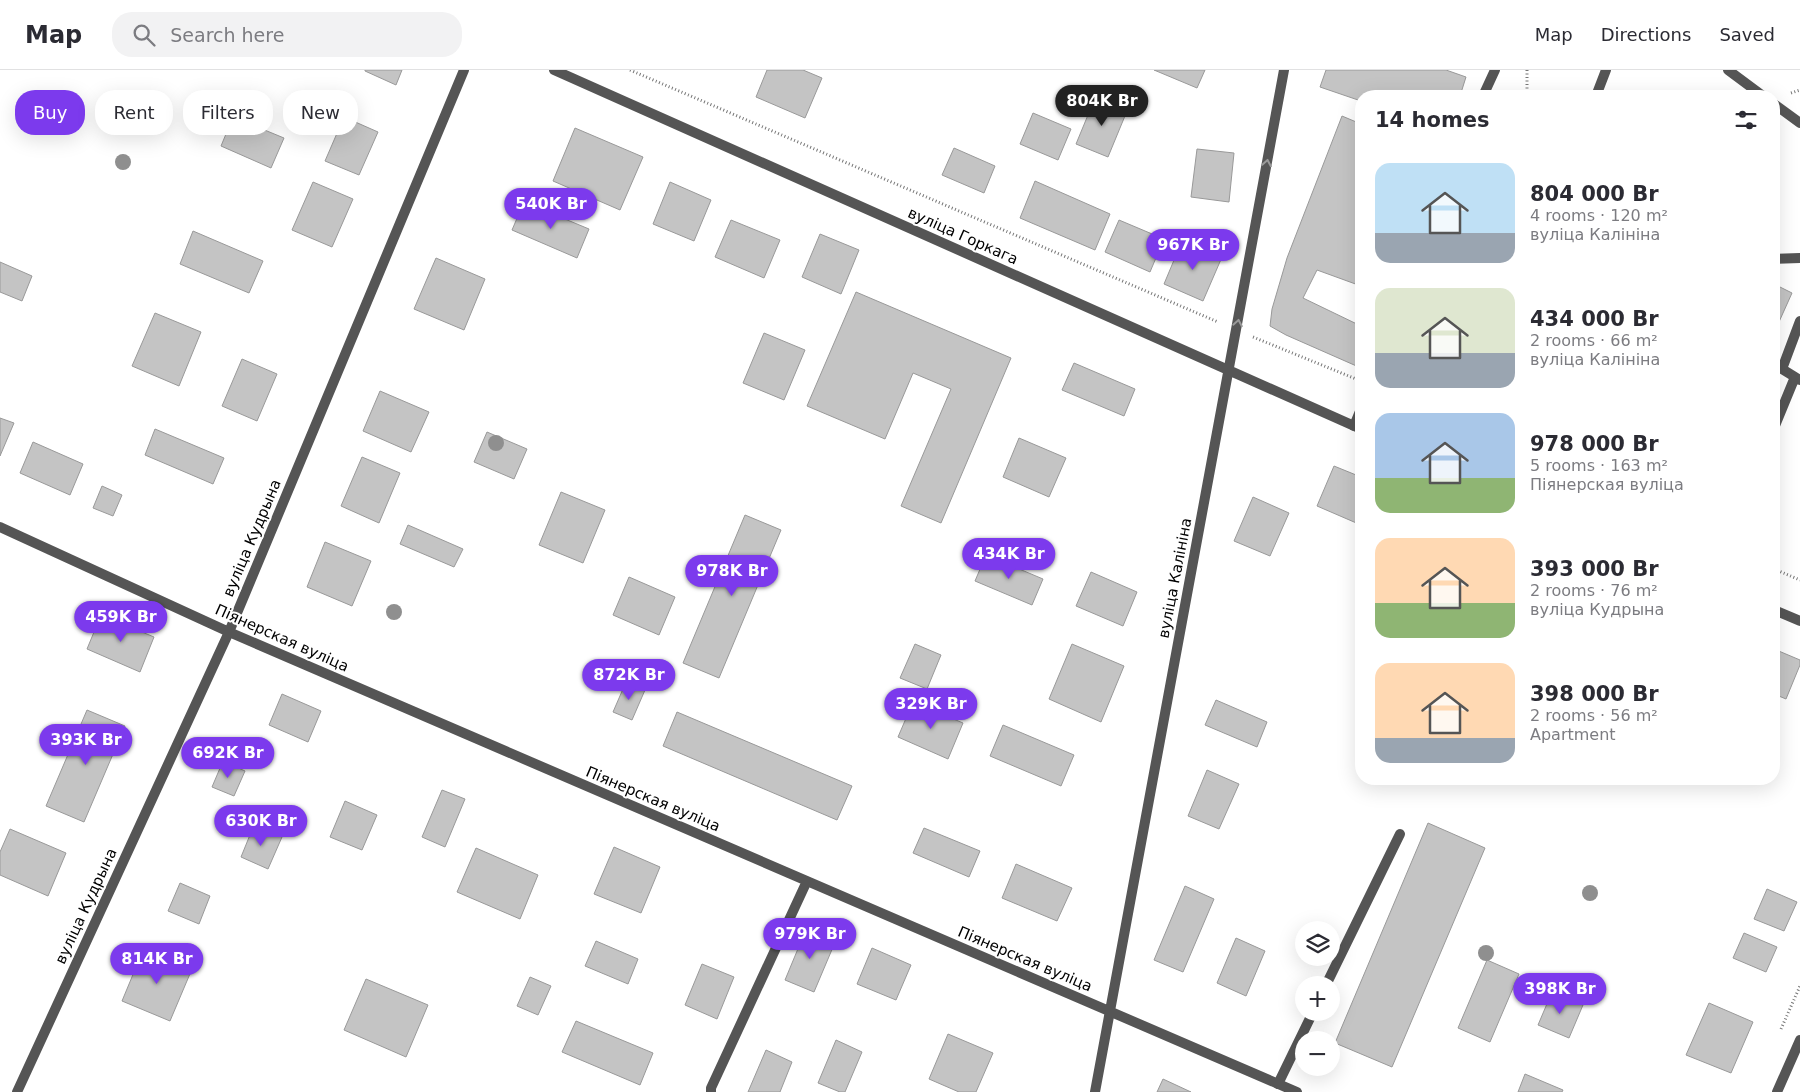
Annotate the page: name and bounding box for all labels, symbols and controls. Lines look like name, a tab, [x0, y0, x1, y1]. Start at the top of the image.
search box	[112, 12, 462, 57]
text: Map	[25, 21, 82, 49]
icon: search	[130, 21, 158, 49]
text: Search here	[170, 24, 284, 46]
text: Map	[1535, 24, 1573, 45]
text: Directions	[1601, 24, 1691, 45]
text: Saved	[1719, 24, 1775, 45]
pin: 804K Br	[1056, 85, 1148, 127]
chip: Buy	[15, 90, 85, 135]
chip: Rent	[95, 90, 173, 135]
chip: Filters	[183, 90, 273, 135]
chip: New	[283, 90, 358, 135]
text: 804K Br	[1066, 91, 1138, 110]
icon: filters	[1732, 106, 1760, 134]
text: 14 homes	[1375, 108, 1490, 132]
one-way arrow	[1261, 159, 1271, 167]
text: 804 000 Br	[1530, 182, 1659, 206]
icon: home	[1415, 183, 1475, 243]
pin: 540K Br	[505, 188, 597, 230]
text: 540K Br	[515, 194, 587, 213]
street label: вуліца Горкага	[905, 204, 1021, 268]
text: 4 rooms · 120 m²	[1530, 206, 1668, 225]
text: вуліца Калініна	[1530, 225, 1660, 244]
pin: 967K Br	[1147, 228, 1239, 271]
text: 967K Br	[1157, 235, 1229, 254]
text: 434 000 Br	[1530, 307, 1659, 331]
icon: home	[1415, 308, 1475, 368]
one-way arrow	[1232, 319, 1242, 327]
text: 2 rooms · 66 m²	[1530, 331, 1658, 350]
text: вуліца Калініна	[1530, 350, 1660, 369]
text: 978 000 Br	[1530, 432, 1659, 456]
icon: home	[1415, 433, 1475, 493]
text: 5 rooms · 163 m²	[1530, 456, 1668, 475]
text: Піянерская вуліца	[1530, 475, 1684, 494]
street label: вуліца Кудрына	[219, 477, 285, 599]
street label: вуліца Калініна	[1155, 516, 1195, 640]
pin: 434K Br	[963, 538, 1055, 580]
text: 434K Br	[973, 544, 1045, 563]
pin: 978K Br	[686, 554, 778, 597]
text: 393 000 Br	[1530, 557, 1659, 581]
icon: home	[1415, 558, 1475, 618]
text: 978K Br	[696, 561, 768, 580]
text: 2 rooms · 76 m²	[1530, 581, 1658, 600]
pin: 459K Br	[75, 600, 167, 643]
street label: Піянерская вуліца	[212, 600, 352, 676]
text: вуліца Кудрына	[1530, 600, 1664, 619]
text: 459K Br	[85, 607, 157, 626]
pin: 872K Br	[583, 658, 675, 701]
text: 872K Br	[593, 665, 665, 684]
text: 398 000 Br	[1530, 682, 1659, 706]
icon: home	[1415, 683, 1475, 743]
pin: 329K Br	[885, 688, 977, 730]
text: 329K Br	[895, 694, 967, 713]
text: 2 rooms · 56 m²	[1530, 706, 1658, 725]
pin: 393K Br	[40, 724, 132, 766]
text: Apartment	[1530, 725, 1616, 744]
text: 393K Br	[50, 730, 122, 749]
pin: 692K Br	[182, 736, 274, 779]
text: 692K Br	[192, 743, 264, 762]
street label: Піянерская вуліца	[583, 763, 723, 835]
pin: 630K Br	[215, 804, 307, 847]
text: 630K Br	[225, 811, 297, 830]
street label: вуліца Кудрына	[51, 845, 121, 967]
pin: 979K Br	[764, 918, 856, 960]
map controls	[1295, 921, 1340, 1076]
button: layers	[1295, 921, 1340, 966]
street label: Піянерская вуліца	[955, 923, 1095, 995]
text: 979K Br	[774, 924, 846, 943]
pin: 814K Br	[111, 942, 203, 985]
text: 814K Br	[121, 949, 193, 968]
pin: 398K Br	[1514, 972, 1606, 1015]
button: +	[1295, 976, 1340, 1021]
text: 398K Br	[1524, 979, 1596, 998]
button: −	[1295, 1031, 1340, 1076]

